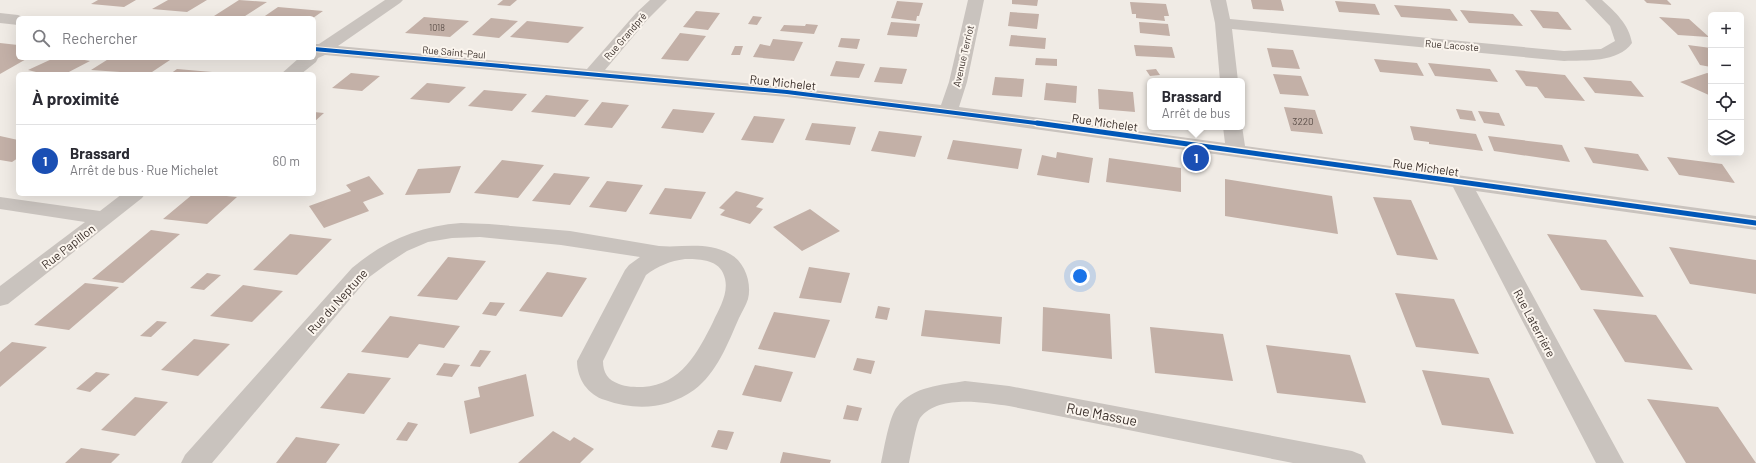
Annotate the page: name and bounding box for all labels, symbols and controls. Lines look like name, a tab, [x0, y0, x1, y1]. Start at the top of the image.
street label: Rue Grandpré	[601, 10, 649, 62]
map controls	[1708, 12, 1744, 156]
button: +	[1708, 12, 1744, 48]
search box	[16, 16, 316, 60]
house number: 1018	[429, 22, 445, 33]
street label: Avenue Terriot	[950, 24, 976, 88]
icon: search	[30, 27, 52, 49]
text: Rechercher	[62, 29, 138, 47]
street label: Rue Lacoste	[1425, 37, 1479, 53]
street label: Rue Saint-Paul	[422, 43, 486, 61]
button: −	[1708, 48, 1744, 84]
street label: Rue Michelet	[749, 72, 817, 92]
popup	[1147, 78, 1245, 130]
button: locate	[1708, 84, 1744, 120]
text: Brassard	[1162, 87, 1222, 105]
text: À proximité	[32, 88, 119, 108]
text: Arrêt de bus	[1162, 105, 1230, 121]
street label: Rue Michelet	[1071, 110, 1139, 134]
house number: 3220	[1292, 115, 1314, 127]
button: layers	[1708, 120, 1744, 156]
pin: 1	[1183, 143, 1209, 173]
text: Brassard	[70, 144, 130, 162]
text: 1	[43, 153, 47, 169]
text: 60 m	[273, 153, 300, 169]
street label: Rue Michelet	[1392, 155, 1460, 179]
text: Arrêt de bus · Rue Michelet	[70, 162, 219, 178]
street label: Rue Papillon	[38, 221, 98, 271]
street label: Rue du Neptune	[304, 266, 370, 336]
your location	[1070, 266, 1090, 286]
street label: Rue Laterrière	[1511, 287, 1559, 359]
street label: Rue Massue	[1065, 399, 1139, 429]

